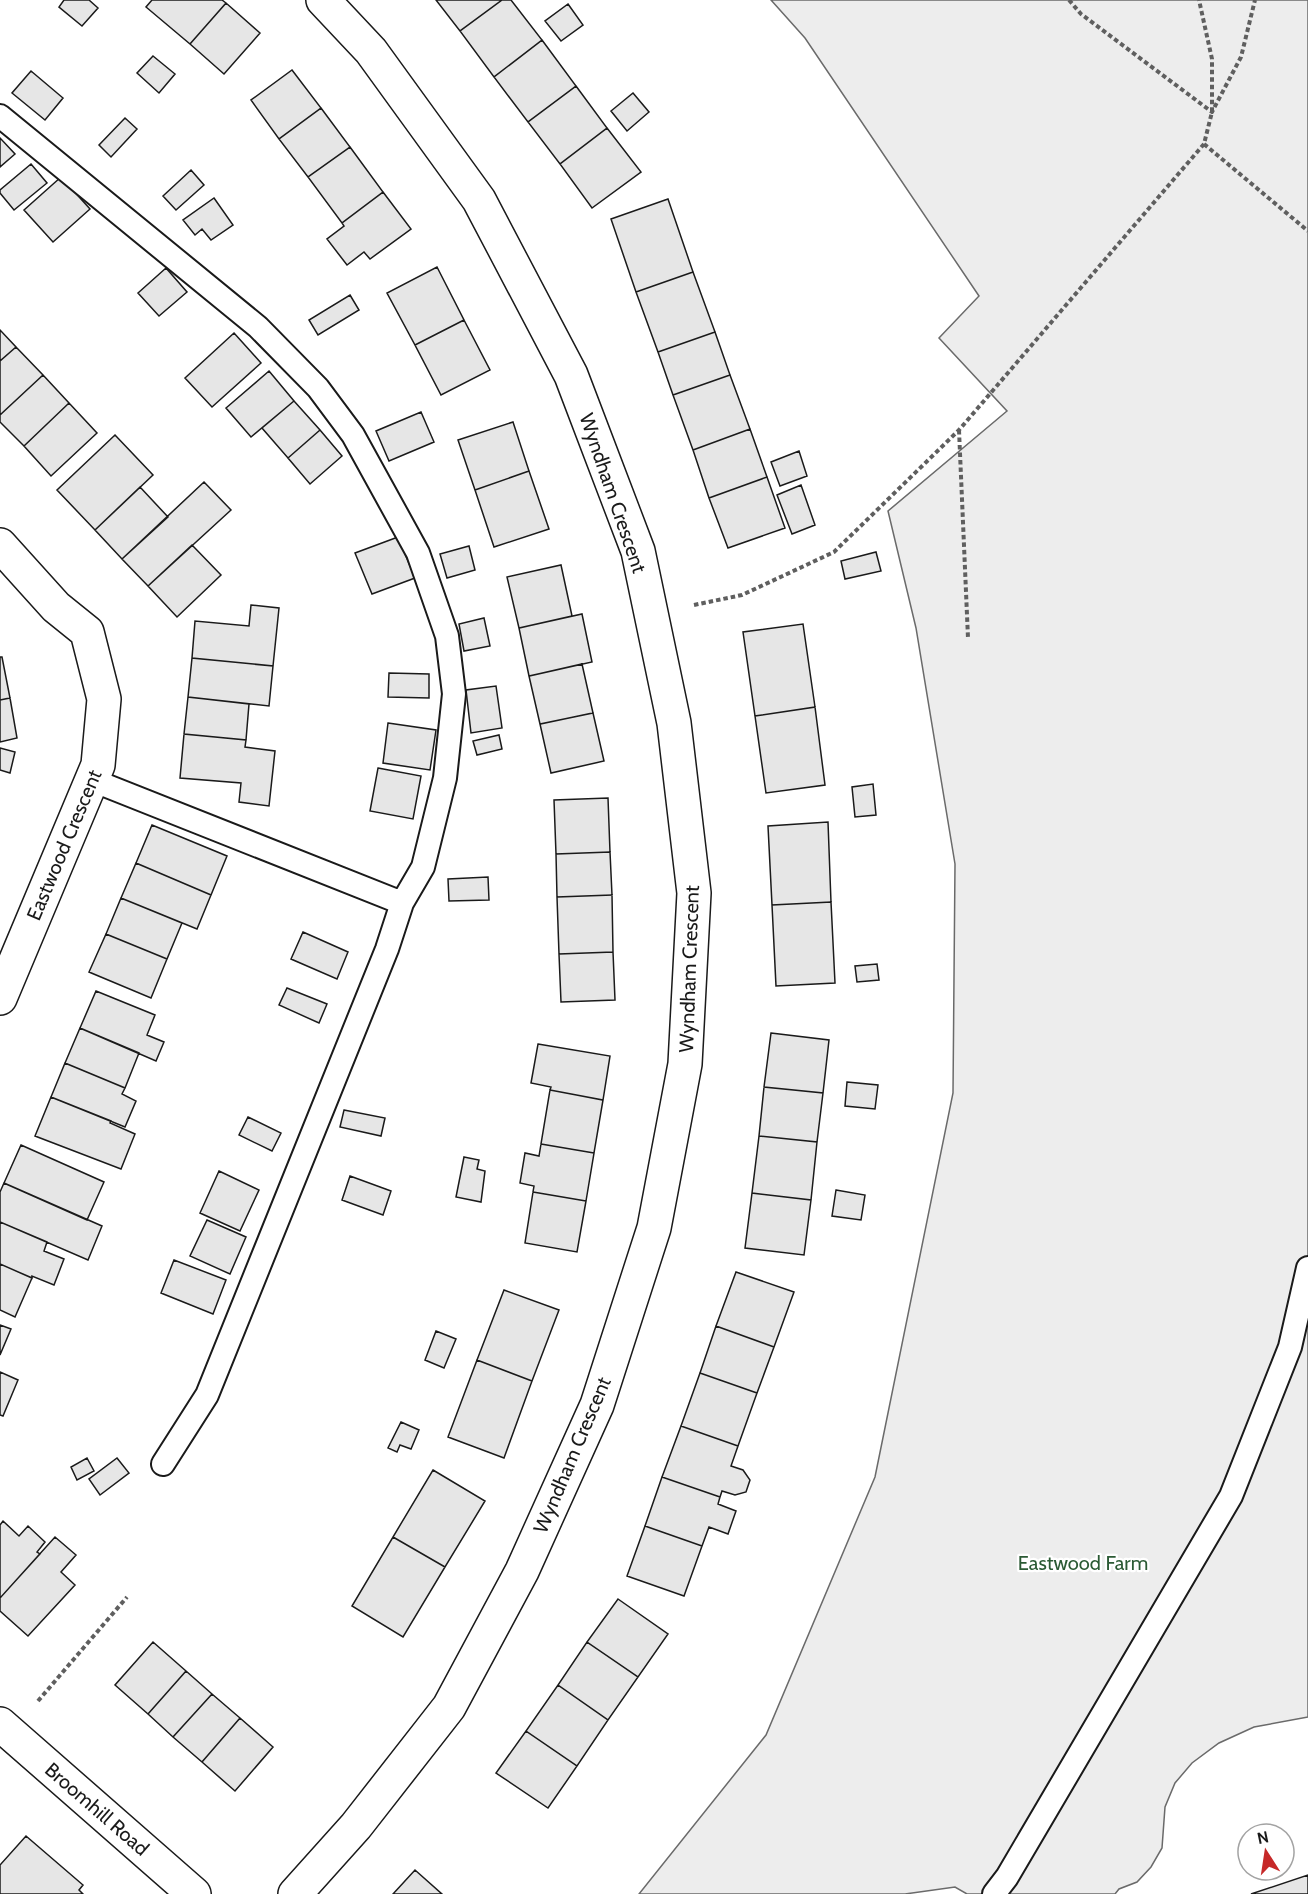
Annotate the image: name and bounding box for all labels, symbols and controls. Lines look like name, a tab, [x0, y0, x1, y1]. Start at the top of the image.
street label: Wyndham Crescent	[574, 410, 652, 576]
street label: Eastwood Crescent	[21, 766, 107, 924]
street label: Wyndham Crescent	[674, 885, 704, 1053]
street label: Wyndham Crescent	[528, 1373, 616, 1537]
park label: Eastwood Farm	[1018, 1551, 1148, 1575]
street label: Broomhill Road	[40, 1757, 154, 1861]
north arrow	[1236, 1822, 1296, 1882]
text: N	[1255, 1827, 1270, 1848]

